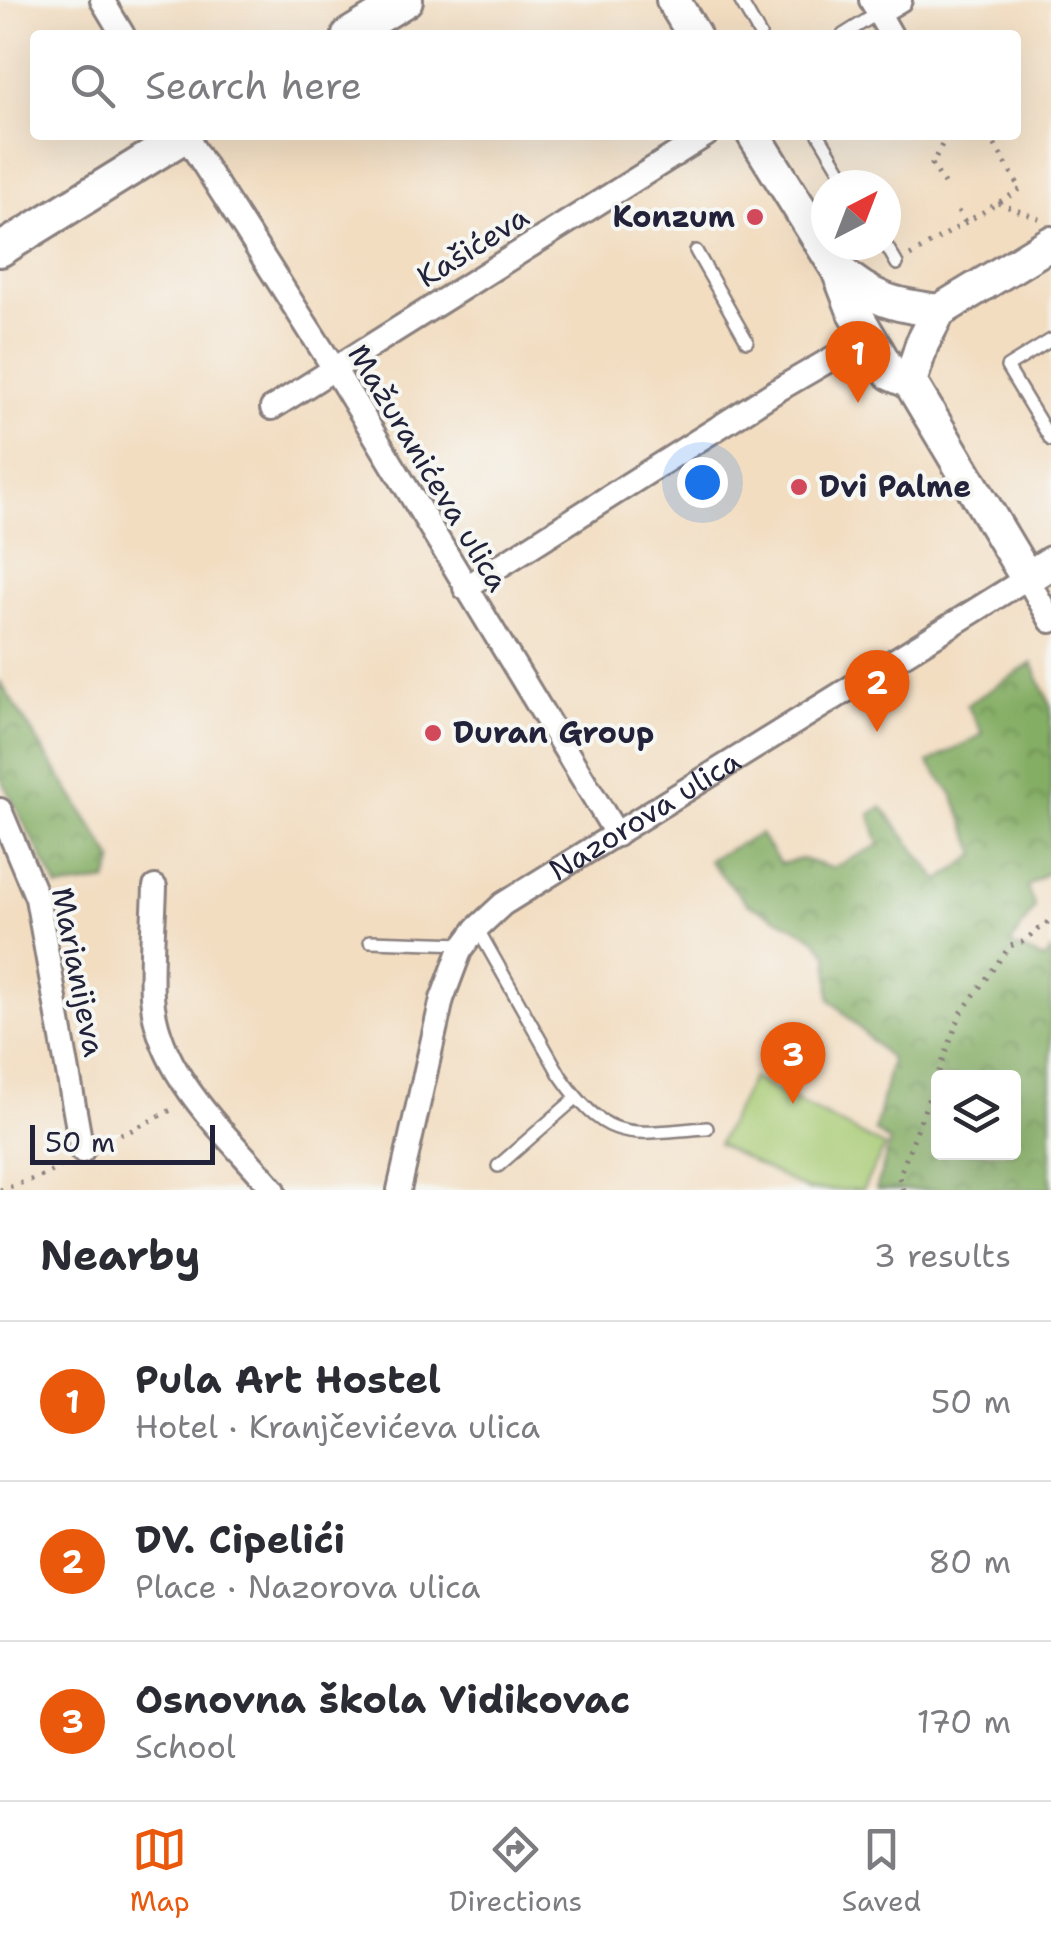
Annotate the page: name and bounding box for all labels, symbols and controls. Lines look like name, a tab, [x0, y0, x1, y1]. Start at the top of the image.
search box	[30, 30, 1021, 140]
icon: search	[65, 58, 120, 113]
text: Search here	[145, 60, 362, 111]
north arrow	[811, 170, 901, 260]
street label: Kašićeva	[409, 196, 537, 297]
place label: Konzum	[612, 196, 735, 237]
marker: Konzum	[744, 206, 766, 228]
pin: 1	[826, 320, 890, 403]
street label: Mažuranićeva ulica	[338, 336, 519, 599]
your location	[677, 457, 728, 508]
place label: Dvi Palme	[819, 466, 971, 507]
marker: Dvi Palme	[788, 476, 810, 498]
pin: 2	[844, 650, 910, 732]
place label: Duran Group	[453, 712, 654, 753]
marker: Duran Group	[422, 722, 444, 744]
street label: Nazorova ulica	[541, 740, 748, 891]
street label: Marianijeva	[42, 884, 115, 1060]
pin: 3	[760, 1022, 826, 1104]
map controls	[931, 1070, 1021, 1160]
button: layers	[931, 1070, 1021, 1160]
scale bar	[30, 1120, 215, 1164]
text: 50 m	[45, 1123, 115, 1161]
text: Nearby	[40, 1227, 200, 1283]
text: 3 results	[874, 1234, 1011, 1277]
text: Pula Art Hostel	[135, 1354, 441, 1405]
text: 1	[65, 1380, 80, 1423]
text: 50 m	[931, 1380, 1011, 1423]
text: Hotel · Kranjčevićeva ulica	[135, 1405, 540, 1448]
text: DV. Cipelići	[135, 1514, 345, 1565]
text: 2	[61, 1540, 84, 1583]
text: 80 m	[928, 1540, 1011, 1583]
text: Place · Nazorova ulica	[135, 1565, 480, 1608]
text: Osnovna škola Vidikovac	[135, 1674, 630, 1725]
text: 3	[61, 1700, 84, 1743]
text: 170 m	[917, 1700, 1011, 1743]
text: School	[135, 1725, 236, 1768]
tab: Map	[130, 1822, 190, 1920]
tab: Directions	[449, 1822, 582, 1920]
tab: Saved	[842, 1822, 921, 1920]

